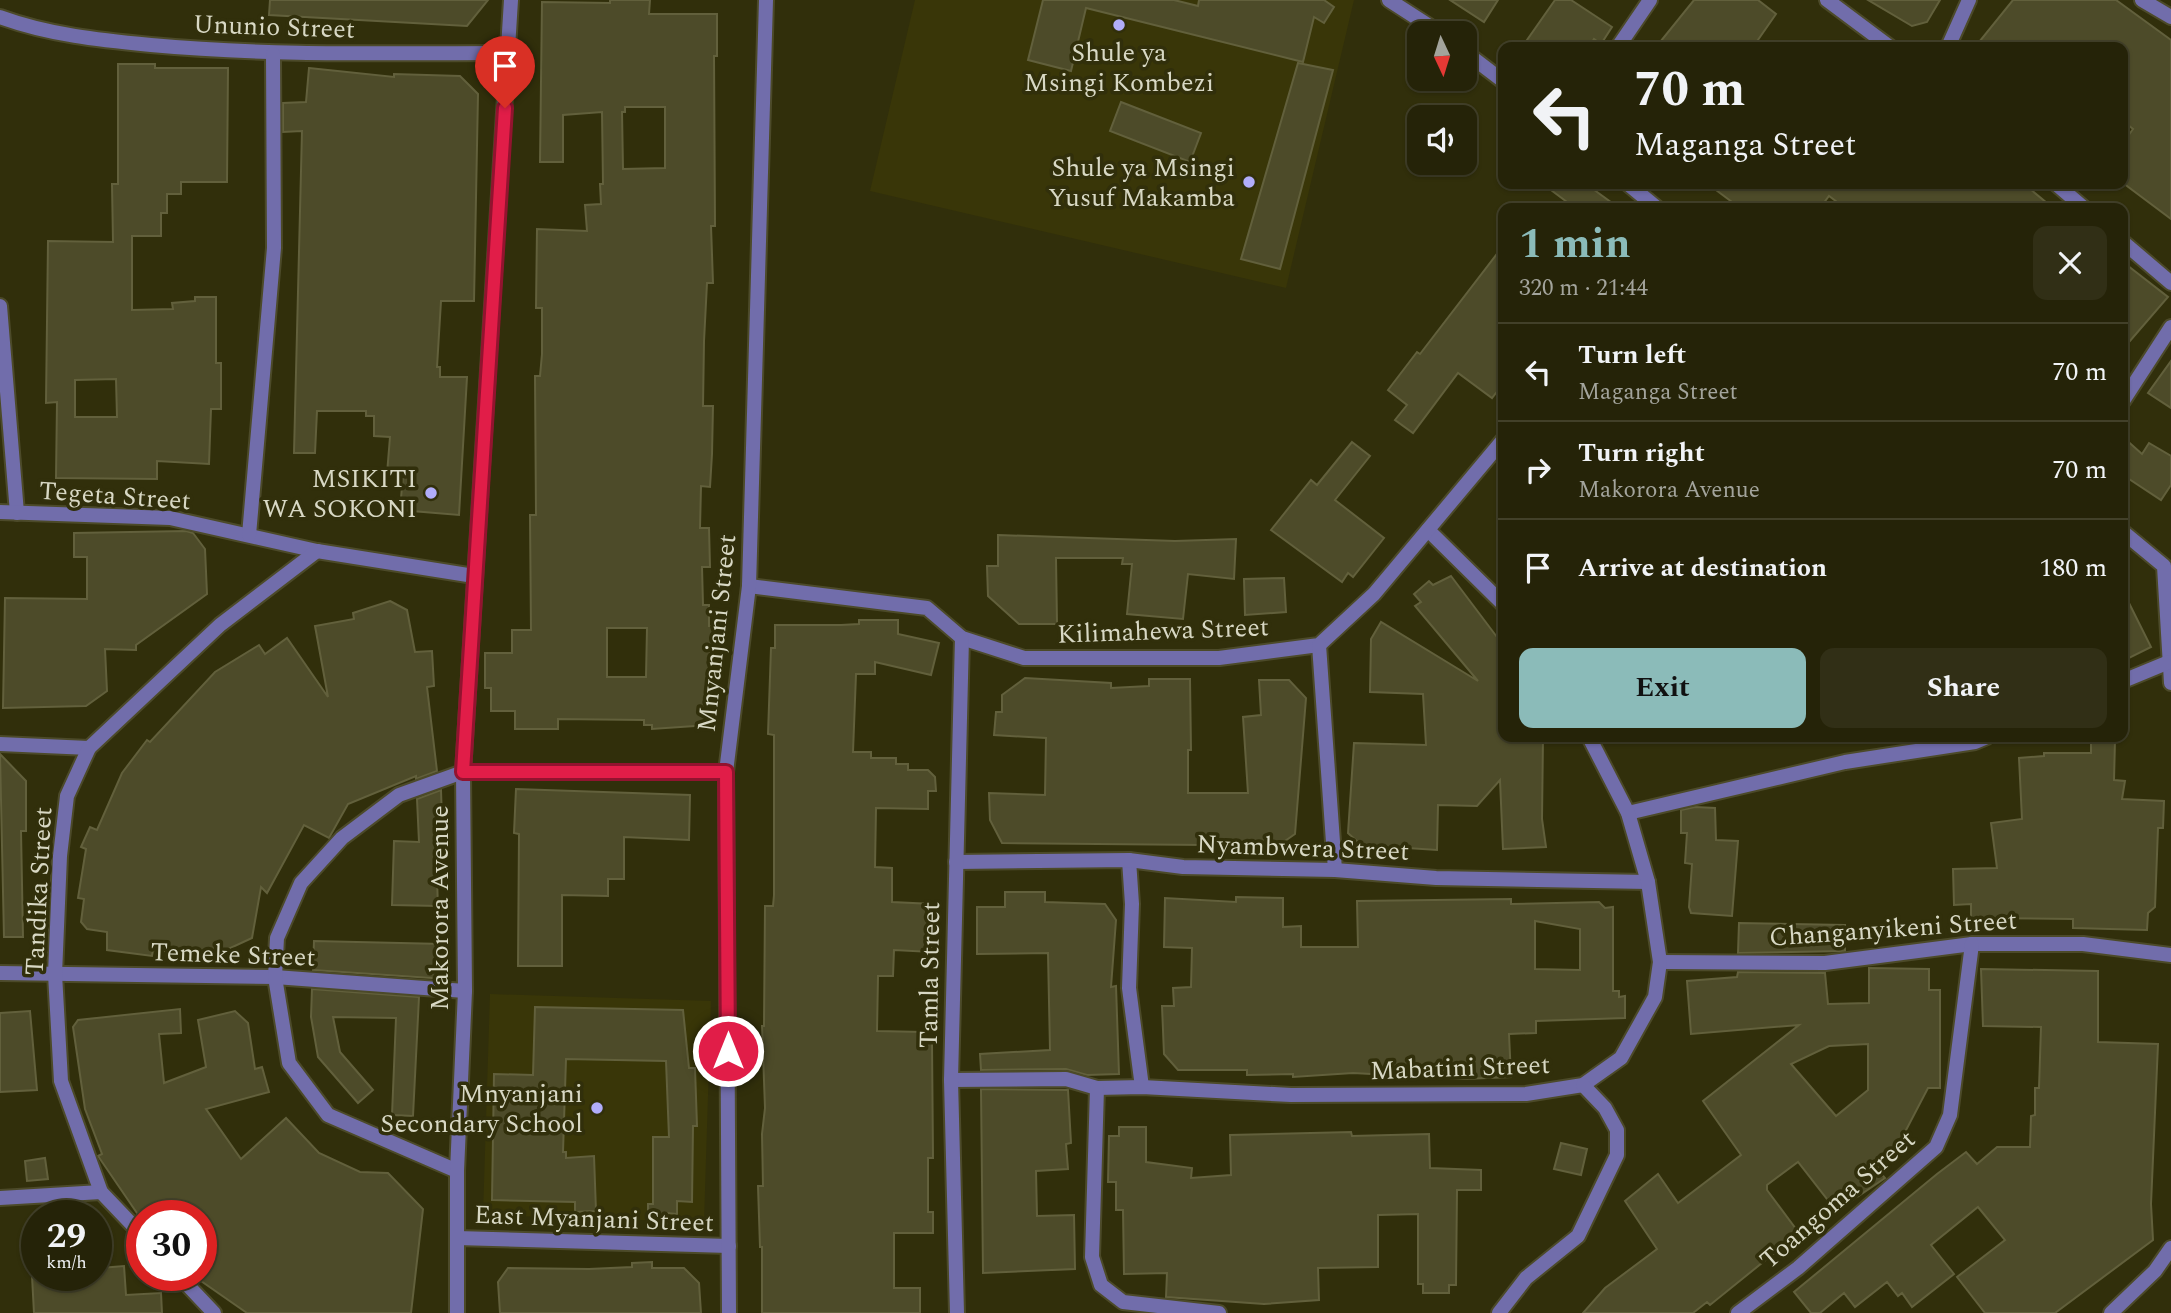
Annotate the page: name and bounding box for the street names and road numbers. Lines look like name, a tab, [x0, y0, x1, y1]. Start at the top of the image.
street label: Ununio Street	[192, 4, 356, 50]
street label: Tegeta Street	[38, 471, 192, 521]
street label: Mnyanjani Street	[687, 532, 747, 734]
street label: Kilimahewa Street	[1056, 607, 1270, 655]
street label: Makorora Avenue	[420, 805, 460, 1011]
street label: Tandika Street	[15, 806, 63, 976]
street label: Nyambwera Street	[1196, 824, 1410, 872]
street label: Changanyikeni Street	[1768, 900, 2018, 958]
street label: Tamla Street	[909, 901, 951, 1049]
street label: Temeke Street	[150, 932, 316, 978]
street label: Mabatini Street	[1369, 1045, 1551, 1091]
street label: Toangoma Street	[1751, 1120, 1925, 1279]
street label: East Myanjani Street	[473, 1195, 715, 1243]

